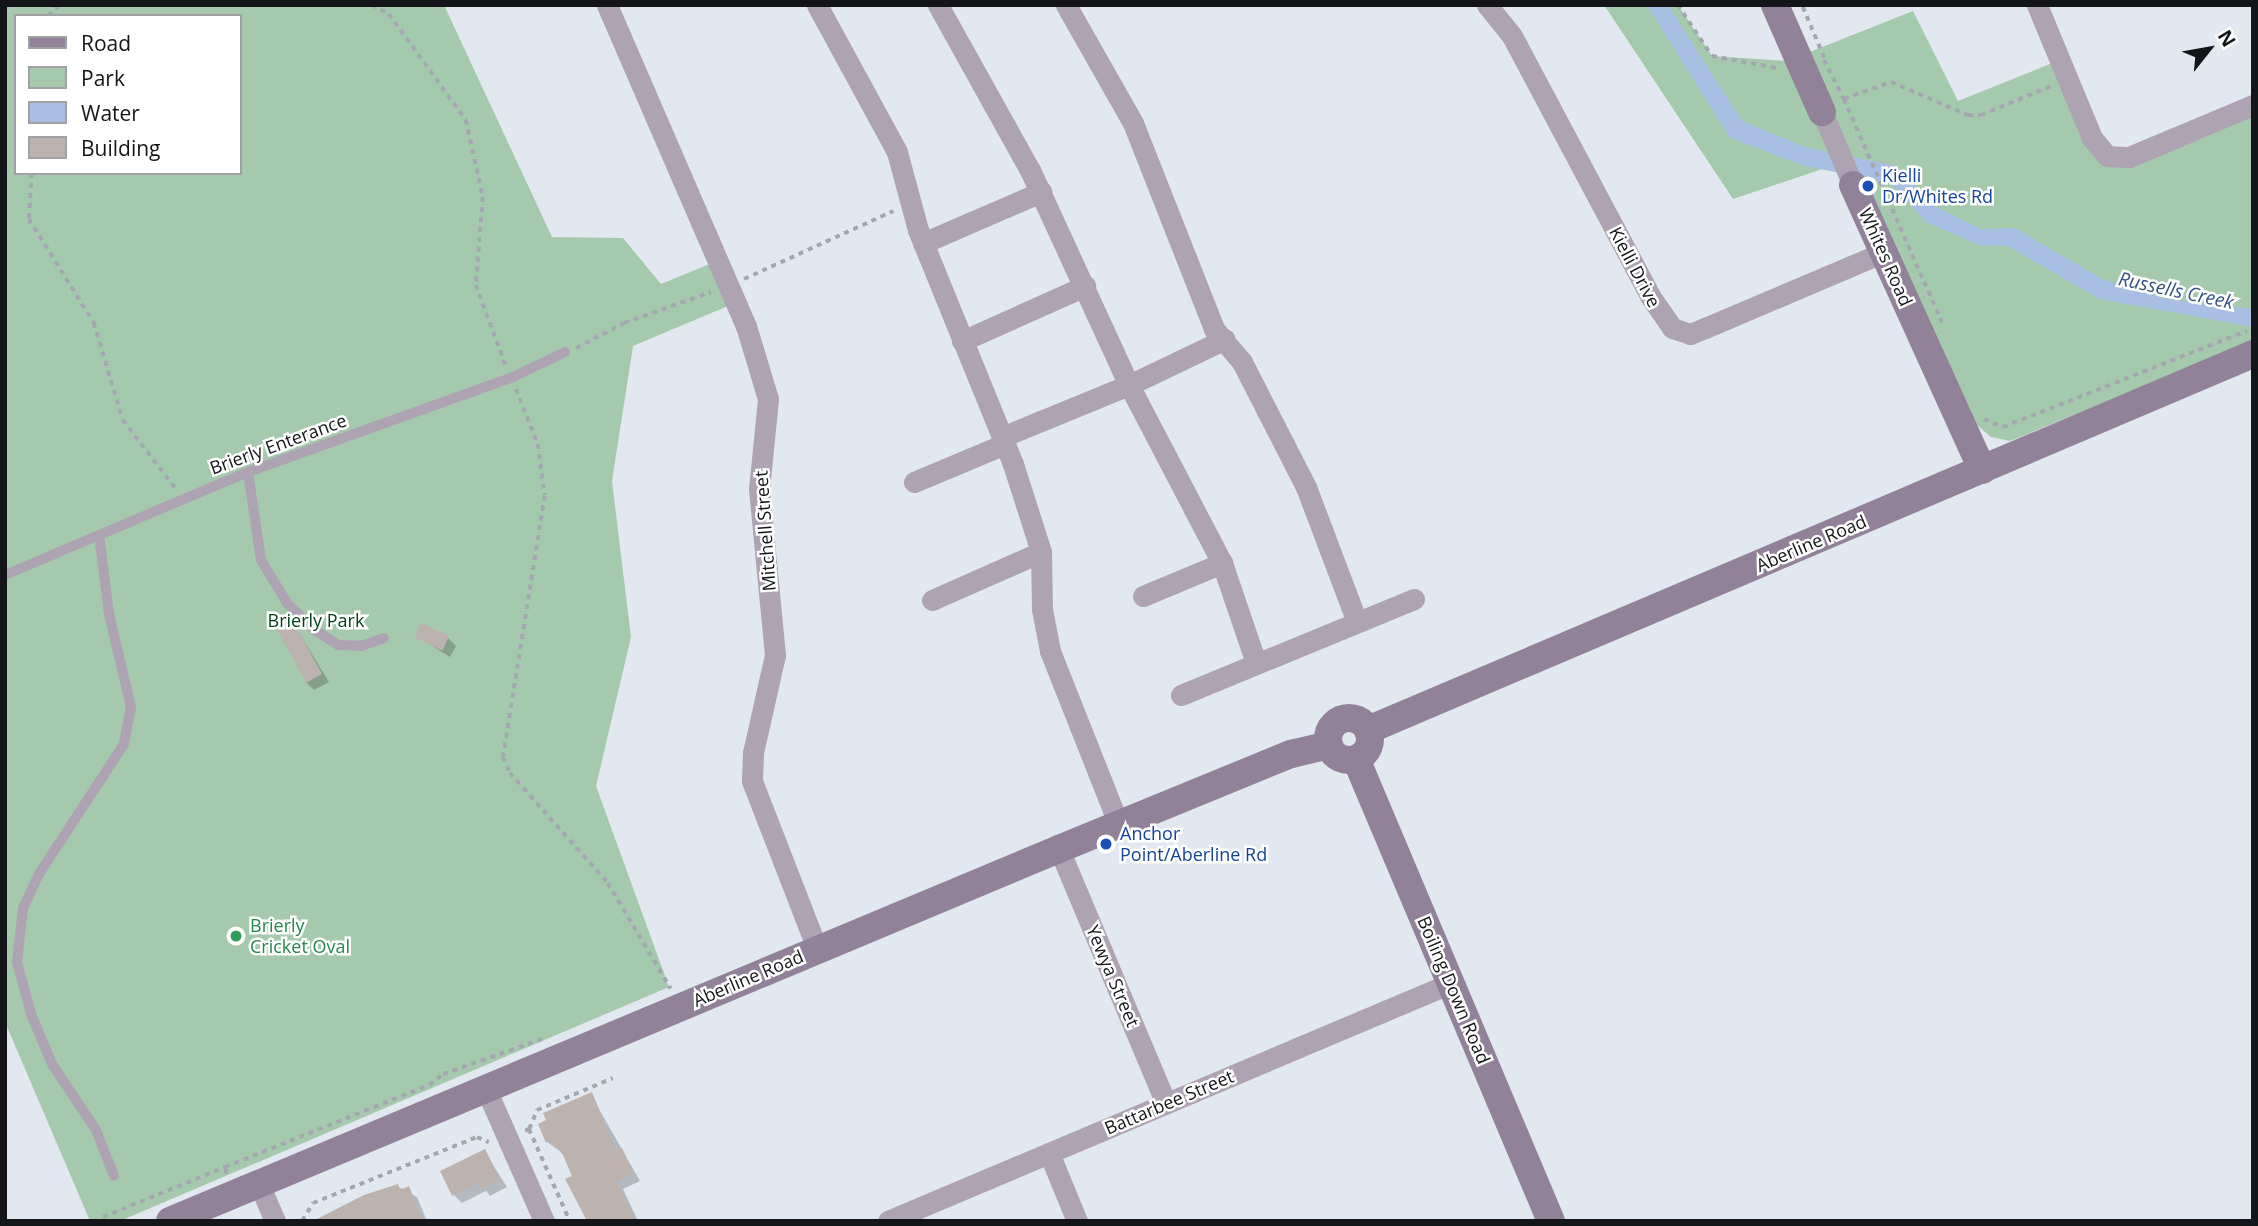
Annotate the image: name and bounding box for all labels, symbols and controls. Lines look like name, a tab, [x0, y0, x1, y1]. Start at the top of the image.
legend	[14, 14, 242, 175]
north arrow	[2174, 14, 2244, 84]
text: N	[2212, 25, 2242, 51]
text: Road	[81, 29, 131, 57]
text: Park	[81, 64, 125, 92]
text: Water	[81, 99, 140, 127]
text: Building	[81, 134, 160, 162]
place label: Kielli Dr/Whites Rd	[1882, 165, 1993, 208]
marker: Kielli Dr/Whites Rd	[1860, 178, 1876, 194]
street label: Whites Road	[1855, 205, 1917, 309]
street label: Kielli Drive	[1605, 223, 1665, 311]
water label: Russells Creek	[2116, 268, 2236, 314]
street label: Brierly Enterance	[207, 409, 349, 479]
street label: Mitchell Street	[750, 470, 780, 592]
street label: Aberline Road	[1753, 510, 1869, 576]
park label: Brierly Park	[268, 609, 364, 631]
place label: Anchor Point/Aberline Rd	[1120, 823, 1267, 866]
marker: Anchor Point/Aberline Rd	[1098, 836, 1114, 852]
street label: Boiling Down Road	[1413, 913, 1495, 1067]
place label: Brierly Cricket Oval	[250, 915, 350, 958]
street label: Yewya Street	[1082, 922, 1144, 1030]
marker: Brierly Cricket Oval	[228, 928, 244, 944]
street label: Aberline Road	[690, 945, 806, 1011]
street label: Battarbee Street	[1101, 1065, 1237, 1139]

